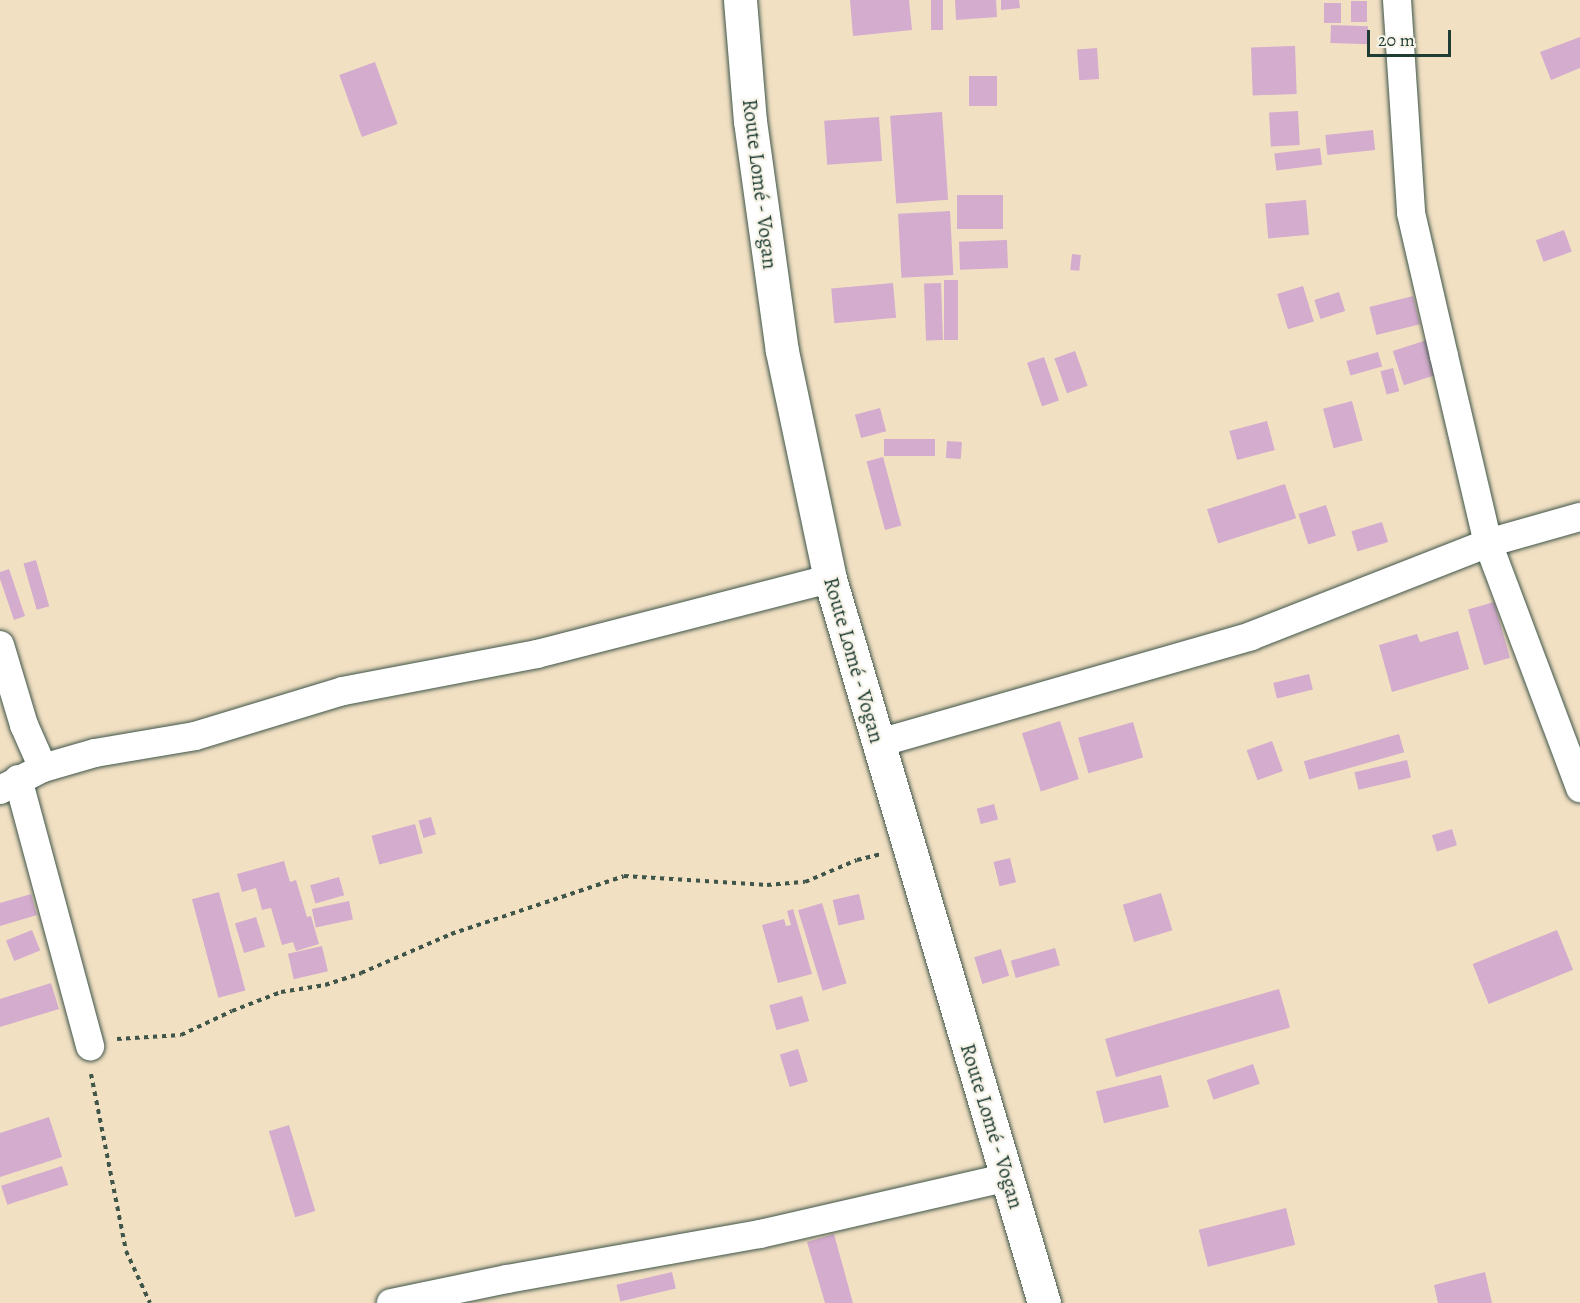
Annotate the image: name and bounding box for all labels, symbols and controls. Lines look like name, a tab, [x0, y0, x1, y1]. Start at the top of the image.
scale bar	[1370, 18, 1454, 56]
text: 20 m	[1378, 28, 1415, 52]
street label: Route Lomé - Vogan	[737, 97, 783, 271]
street label: Route Lomé - Vogan	[818, 574, 890, 746]
street label: Route Lomé - Vogan	[955, 1040, 1029, 1212]

